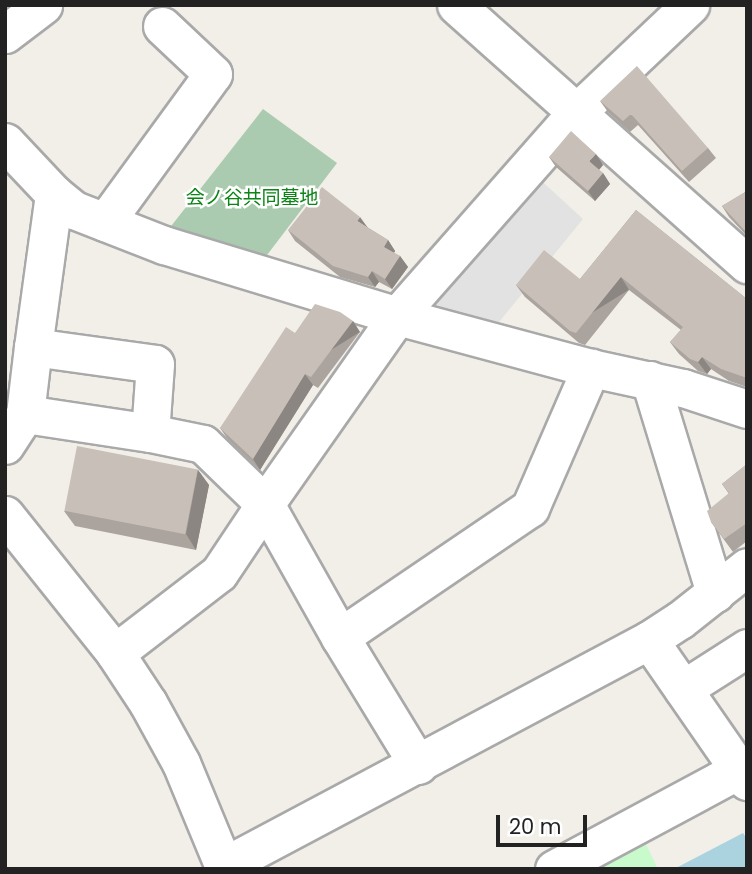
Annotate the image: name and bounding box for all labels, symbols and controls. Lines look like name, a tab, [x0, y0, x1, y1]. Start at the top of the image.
park label: 会ノ谷共同墓地	[186, 187, 318, 209]
scale bar	[500, 800, 591, 844]
text: 20 m	[509, 812, 562, 841]

